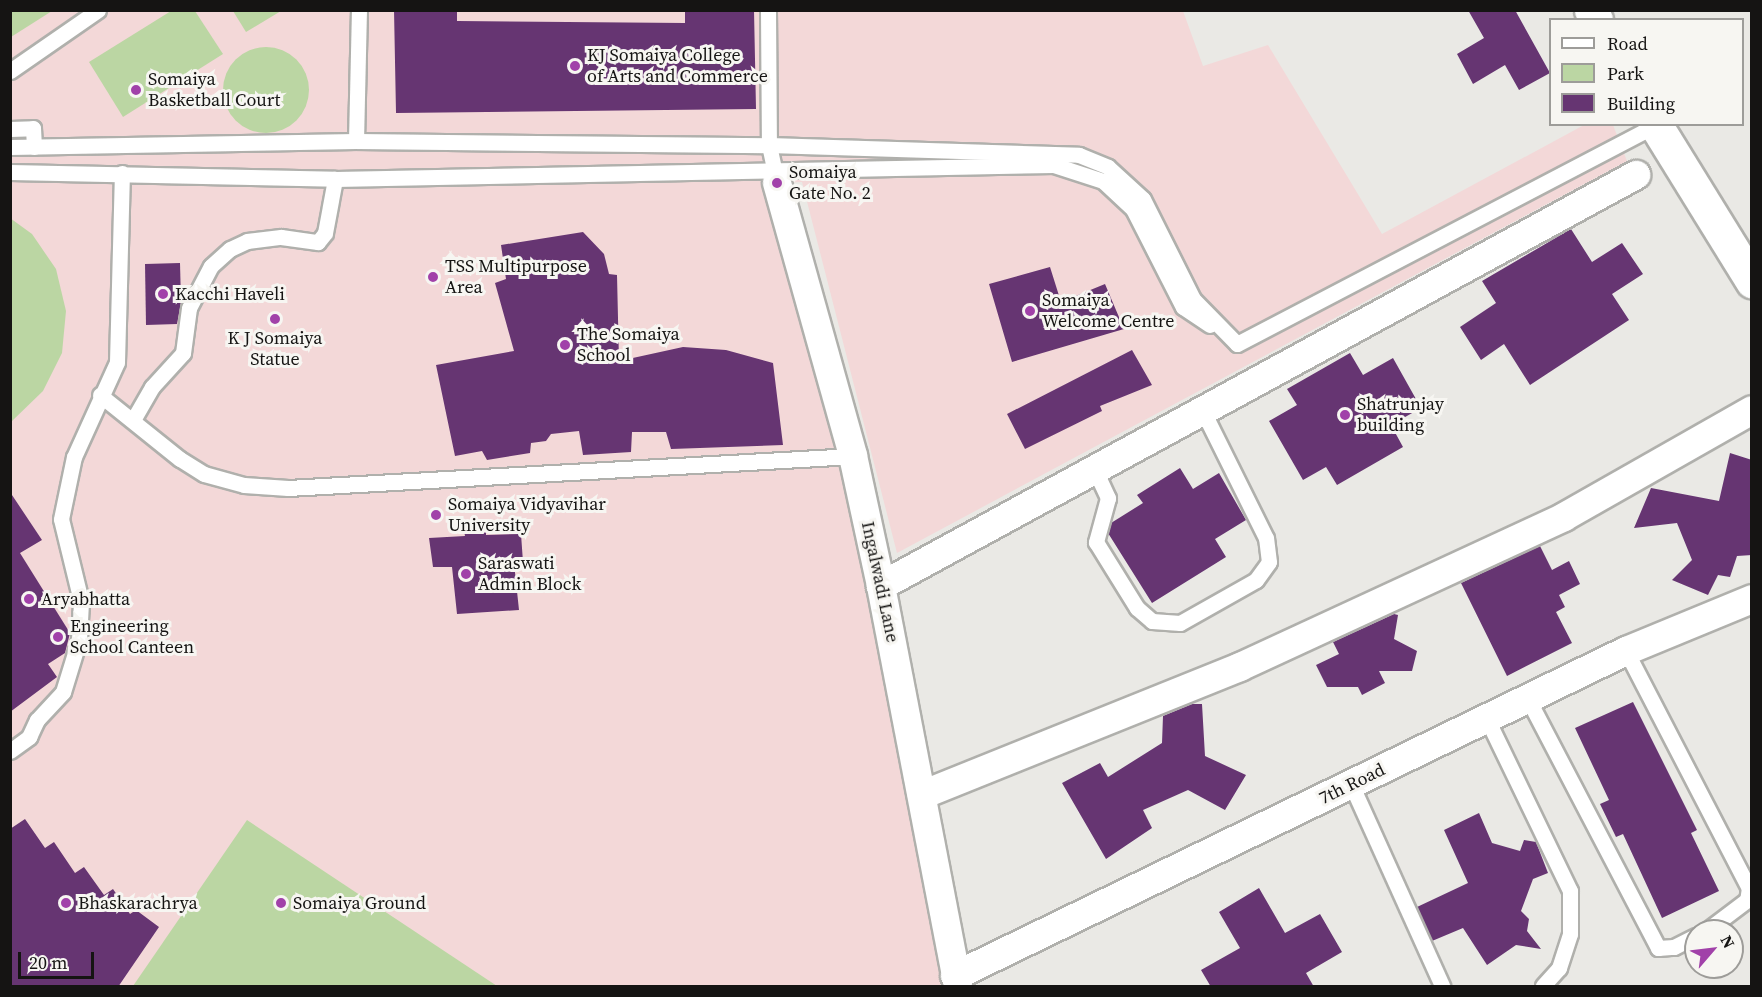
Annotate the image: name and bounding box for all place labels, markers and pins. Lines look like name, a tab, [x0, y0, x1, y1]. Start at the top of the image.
place label: KJ Somaiya College of Arts and Commerce	[587, 45, 768, 88]
marker: KJ Somaiya College of Arts and Commerce	[568, 59, 582, 73]
place label: Somaiya Basketball Court	[148, 69, 280, 112]
marker: Somaiya Basketball Court	[129, 83, 143, 97]
place label: Somaiya Gate No. 2	[789, 162, 871, 204]
marker: Somaiya Gate No. 2	[770, 176, 784, 190]
place label: TSS Multipurpose Area	[445, 256, 587, 298]
marker: TSS Multipurpose Area	[426, 270, 440, 284]
place label: Kacchi Haveli	[175, 283, 285, 305]
marker: Kacchi Haveli	[156, 287, 170, 301]
place label: Somaiya Welcome Centre	[1042, 290, 1174, 332]
marker: Somaiya Welcome Centre	[1023, 304, 1037, 318]
marker: K J Somaiya Statue	[268, 312, 282, 326]
place label: The Somaiya School	[577, 324, 680, 366]
place label: K J Somaiya Statue	[228, 328, 322, 370]
marker: The Somaiya School	[558, 338, 572, 352]
place label: Shatrunjay building	[1357, 394, 1444, 436]
marker: Shatrunjay building	[1338, 408, 1352, 422]
place label: Somaiya Vidyavihar University	[448, 494, 607, 536]
marker: Somaiya Vidyavihar University	[429, 508, 443, 522]
place label: Saraswati Admin Block	[478, 553, 581, 596]
marker: Saraswati Admin Block	[459, 567, 473, 581]
place label: Aryabhatta	[41, 588, 130, 610]
marker: Aryabhatta	[22, 592, 36, 606]
place label: Engineering School Canteen	[70, 616, 194, 658]
marker: Engineering School Canteen	[51, 630, 65, 644]
place label: Bhaskarachrya	[78, 892, 198, 914]
place label: Somaiya Ground	[293, 892, 426, 914]
marker: Bhaskarachrya	[59, 896, 73, 910]
marker: Somaiya Ground	[274, 896, 288, 910]

